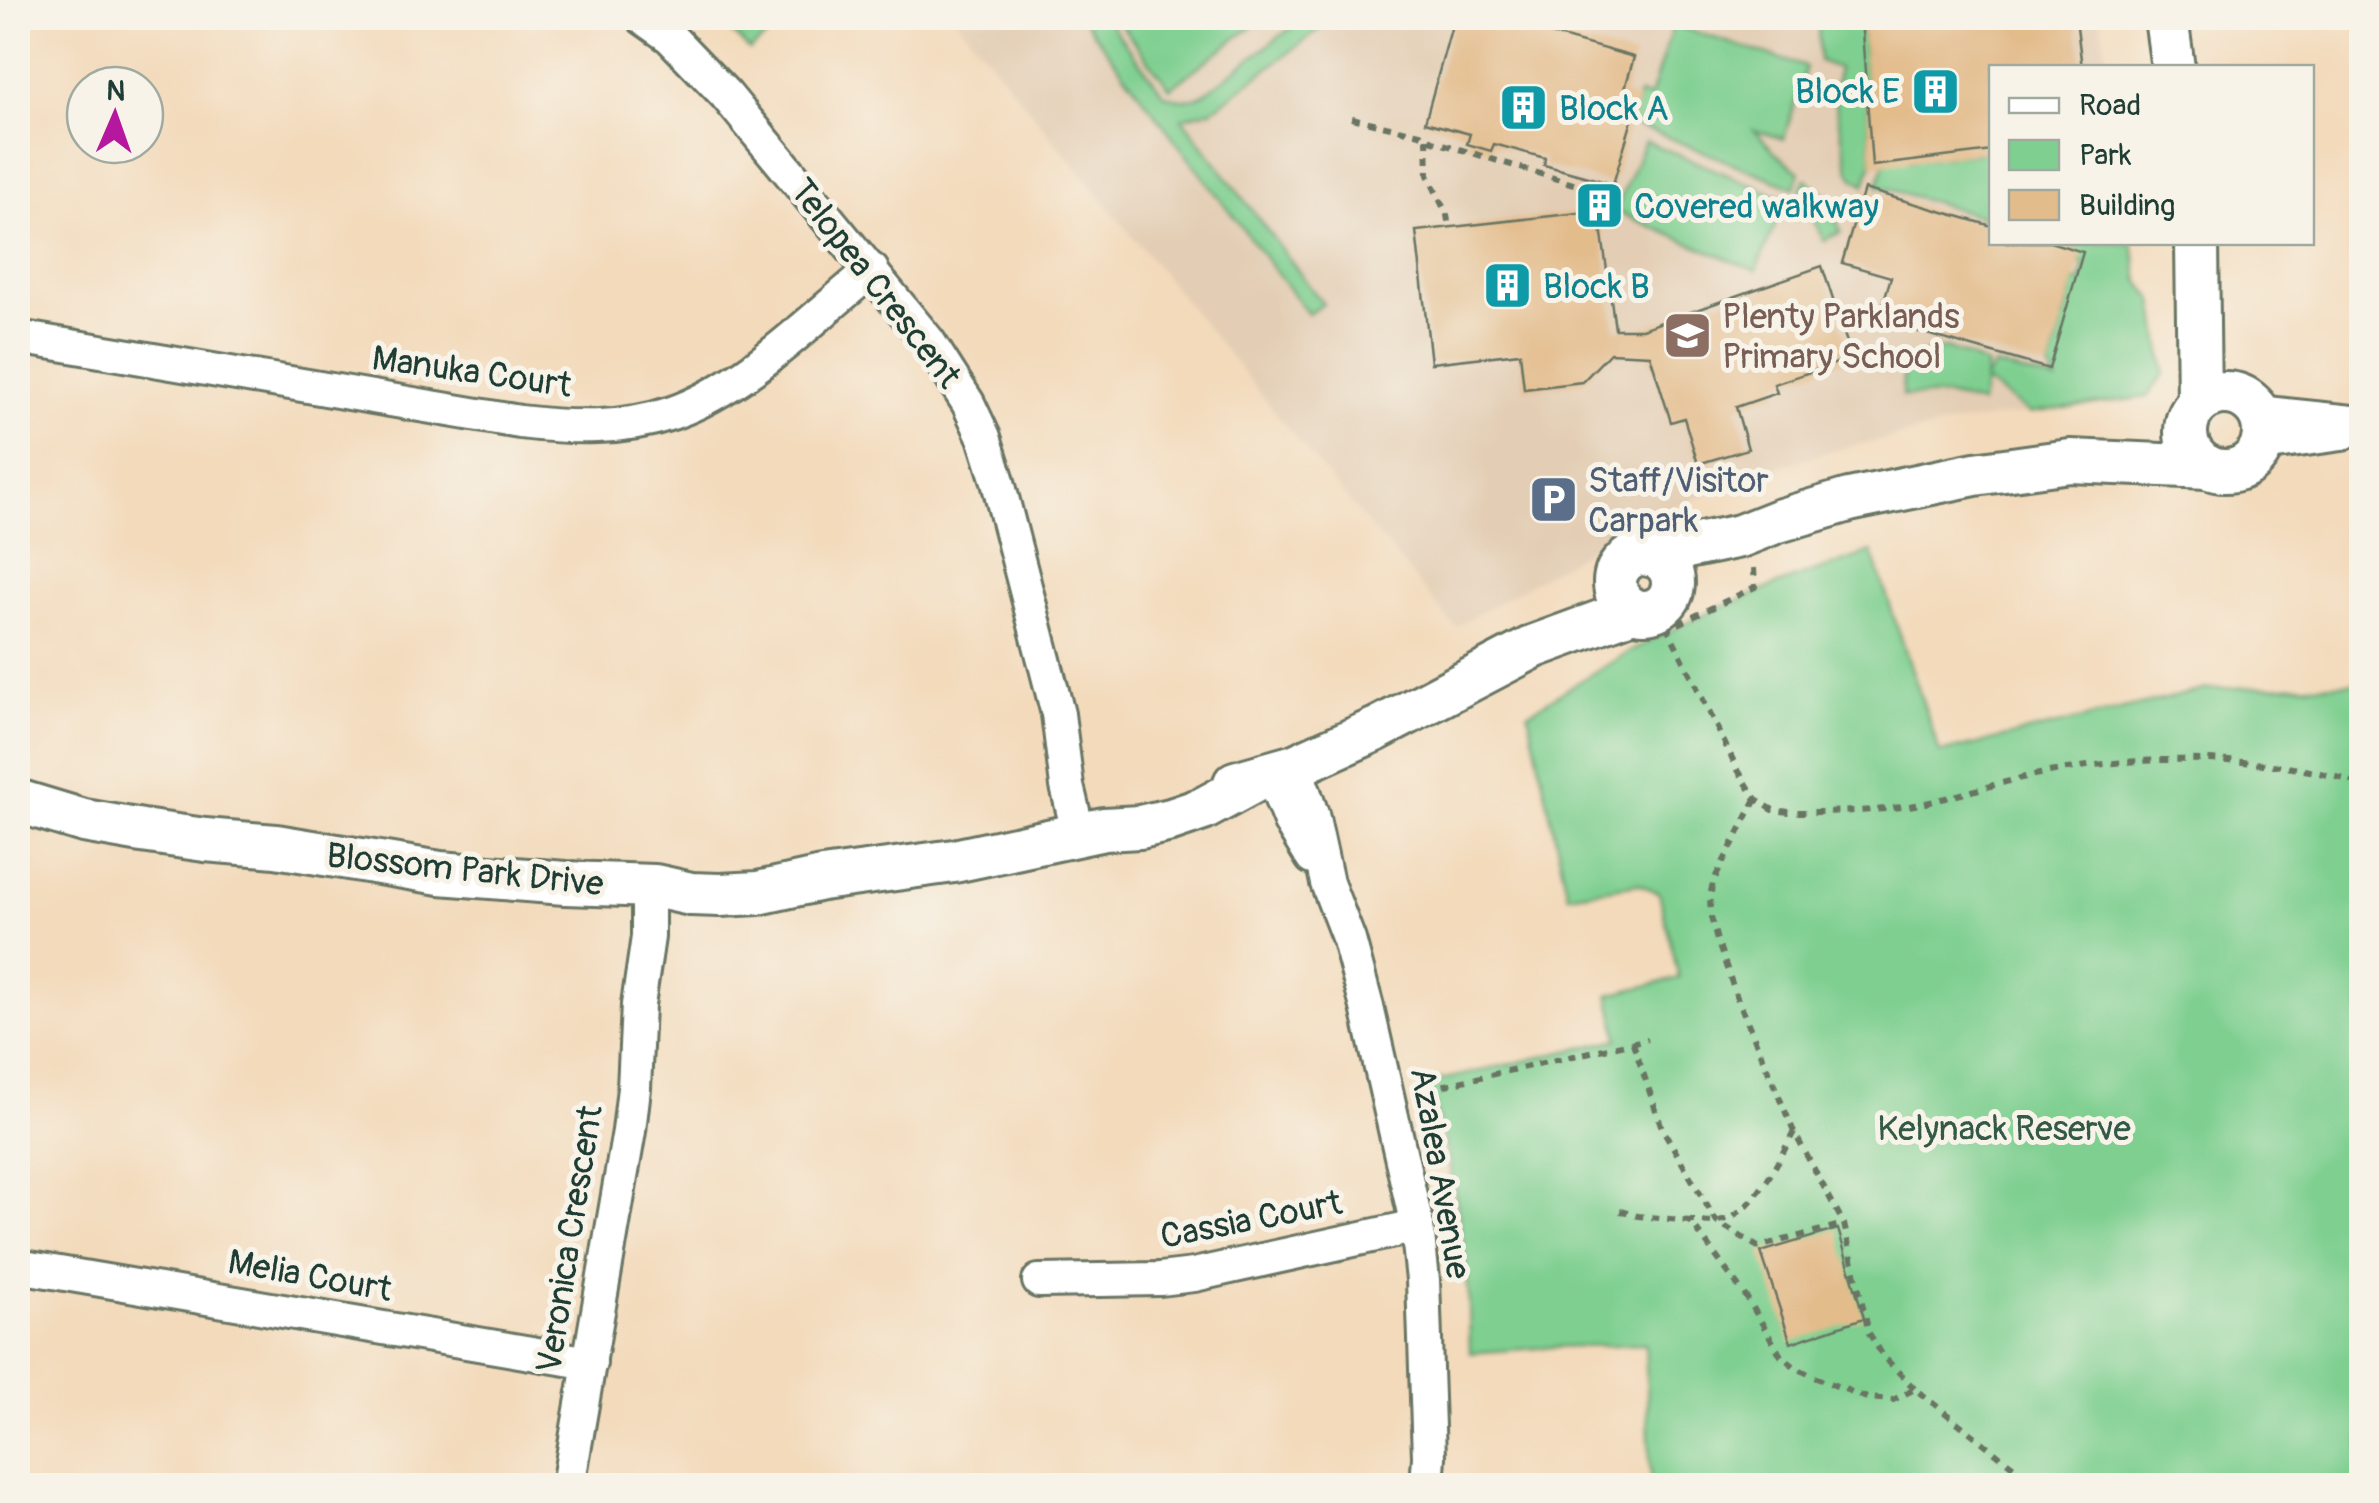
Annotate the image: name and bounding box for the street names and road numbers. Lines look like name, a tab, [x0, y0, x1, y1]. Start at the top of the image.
street label: Telopea Crescent	[780, 170, 971, 398]
street label: Manuka Court	[369, 336, 575, 408]
street label: Blossom Park Drive	[324, 834, 606, 906]
street label: Azalea Avenue	[1400, 1064, 1480, 1282]
street label: Veronica Crescent	[527, 1101, 613, 1376]
street label: Cassia Court	[1157, 1181, 1347, 1259]
street label: Melia Court	[225, 1240, 396, 1312]

